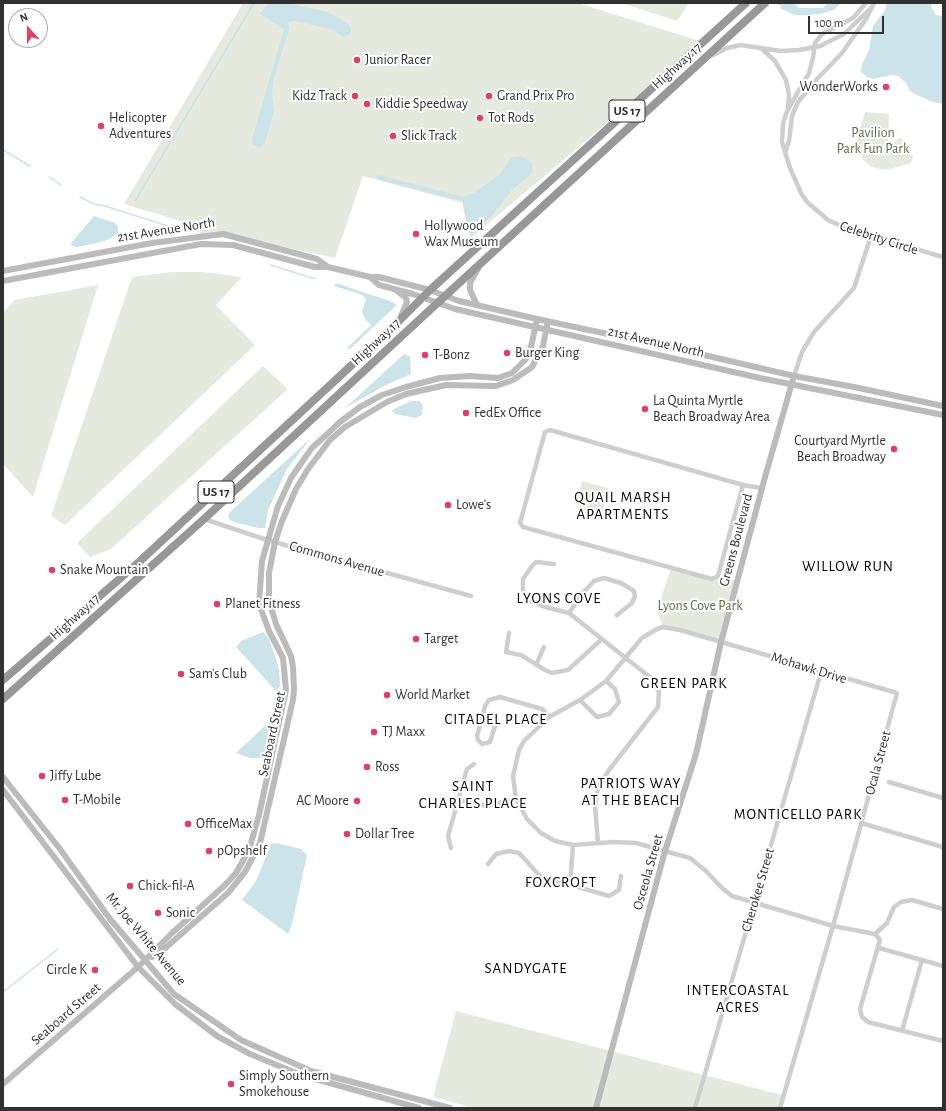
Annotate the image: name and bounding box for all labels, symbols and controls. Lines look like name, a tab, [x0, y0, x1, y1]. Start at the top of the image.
north arrow	[8, 8, 48, 48]
scale bar	[810, 8, 886, 34]
text: N	[18, 11, 29, 24]
text: 100 m	[815, 17, 843, 29]
street label: Highway 17	[649, 39, 705, 93]
place label: Junior Racer	[365, 52, 431, 68]
marker: Junior Racer	[352, 55, 362, 65]
place label: WonderWorks	[800, 79, 878, 95]
marker: WonderWorks	[881, 82, 891, 92]
place label: Kidz Track	[292, 88, 347, 104]
place label: Grand Prix Pro	[497, 88, 574, 104]
marker: Kidz Track	[350, 91, 360, 101]
marker: Grand Prix Pro	[484, 91, 494, 101]
place label: Kiddie Speedway	[375, 96, 468, 112]
marker: Kiddie Speedway	[362, 99, 372, 109]
road number: US 17	[609, 100, 645, 122]
place label: Helicopter Adventures	[109, 110, 171, 142]
place label: Tot Rods	[488, 110, 534, 126]
marker: Tot Rods	[475, 113, 485, 123]
marker: Helicopter Adventures	[96, 121, 106, 131]
park label: Pavilion Park Fun Park	[837, 125, 909, 158]
place label: Slick Track	[401, 128, 457, 144]
marker: Slick Track	[388, 131, 398, 141]
street label: 21st Avenue North	[116, 214, 216, 246]
street label: Celebrity Circle	[838, 217, 920, 259]
place label: Hollywood Wax Museum	[424, 218, 498, 250]
marker: Hollywood Wax Museum	[411, 229, 421, 239]
street label: Highway 17	[348, 315, 404, 369]
street label: 21st Avenue North	[606, 323, 706, 361]
place label: Burger King	[515, 345, 579, 361]
place label: T-Bonz	[433, 347, 470, 363]
marker: Burger King	[502, 348, 512, 358]
marker: T-Bonz	[420, 350, 430, 360]
place label: La Quinta Myrtle Beach Broadway Area	[653, 393, 770, 426]
marker: La Quinta Myrtle Beach Broadway Area	[640, 404, 650, 414]
place label: FedEx Office	[474, 405, 541, 421]
marker: FedEx Office	[461, 408, 471, 418]
place label: Courtyard Myrtle Beach Broadway	[794, 433, 886, 466]
marker: Courtyard Myrtle Beach Broadway	[889, 444, 899, 454]
road number: US 17	[198, 481, 234, 503]
district label: QUAIL MARSH APARTMENTS	[574, 488, 672, 523]
street label: Greens Boulevard	[716, 492, 756, 588]
place label: Lowe's	[456, 497, 491, 513]
marker: Lowe's	[443, 500, 453, 510]
street label: Commons Avenue	[287, 537, 387, 581]
district label: WILLOW RUN	[802, 557, 894, 575]
place label: Snake Mountain	[60, 562, 148, 578]
marker: Snake Mountain	[47, 565, 57, 575]
district label: LYONS COVE	[517, 589, 601, 607]
street label: Highway 17	[47, 590, 103, 644]
place label: Planet Fitness	[225, 596, 300, 612]
park label: Lyons Cove Park	[657, 598, 743, 614]
marker: Planet Fitness	[212, 599, 222, 609]
place label: Target	[424, 631, 459, 647]
marker: Target	[411, 634, 421, 644]
street label: Mohawk Drive	[769, 648, 849, 688]
place label: Sam's Club	[189, 666, 247, 682]
marker: Sam's Club	[176, 669, 186, 679]
district label: GREEN PARK	[641, 674, 727, 692]
place label: World Market	[395, 687, 470, 703]
street label: Seaboard Street	[255, 690, 289, 778]
marker: World Market	[382, 690, 392, 700]
district label: CITADEL PLACE	[445, 710, 547, 728]
place label: TJ Maxx	[382, 724, 425, 740]
marker: TJ Maxx	[369, 727, 379, 737]
street label: Ocala Street	[861, 729, 895, 797]
place label: Ross	[375, 759, 399, 775]
marker: Ross	[362, 762, 372, 772]
place label: Jiffy Lube	[50, 768, 101, 784]
marker: Jiffy Lube	[37, 771, 47, 781]
district label: PATRIOTS WAY AT THE BEACH	[581, 774, 681, 809]
district label: SAINT CHARLES PLACE	[419, 777, 527, 812]
place label: T-Mobile	[73, 792, 121, 808]
place label: AC Moore	[296, 793, 349, 809]
marker: T-Mobile	[60, 795, 70, 805]
marker: AC Moore	[352, 796, 362, 806]
district label: MONTICELLO PARK	[734, 805, 862, 823]
place label: OfficeMax	[196, 816, 252, 832]
marker: OfficeMax	[183, 819, 193, 829]
place label: Dollar Tree	[355, 826, 414, 842]
marker: Dollar Tree	[342, 829, 352, 839]
street label: Osceola Street	[629, 832, 667, 912]
place label: pOpshelf	[217, 843, 267, 859]
marker: pOpshelf	[204, 846, 214, 856]
street label: Cherokee Street	[738, 846, 778, 934]
district label: FOXCROFT	[525, 873, 597, 891]
place label: Chick-fil-A	[138, 878, 195, 894]
marker: Chick-fil-A	[125, 881, 135, 891]
street label: Mr. Joe White Avenue	[102, 889, 190, 989]
place label: Sonic	[166, 905, 195, 921]
marker: Sonic	[153, 908, 163, 918]
district label: SANDYGATE	[484, 959, 568, 977]
place label: Circle K	[47, 962, 87, 978]
marker: Circle K	[90, 965, 100, 975]
street label: Seaboard Street	[28, 979, 104, 1049]
district label: INTERCOASTAL ACRES	[687, 981, 789, 1016]
place label: Simply Southern Smokehouse	[239, 1068, 329, 1100]
marker: Simply Southern Smokehouse	[226, 1079, 236, 1089]

